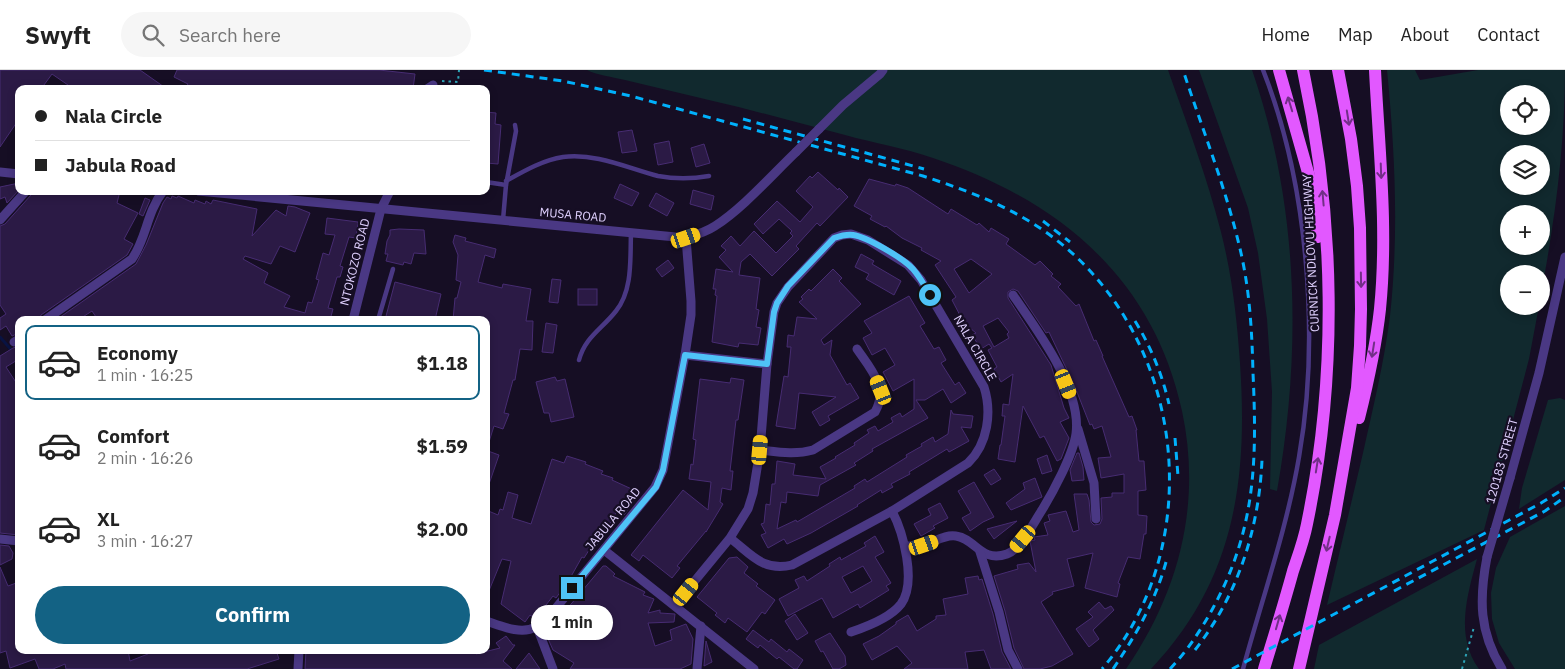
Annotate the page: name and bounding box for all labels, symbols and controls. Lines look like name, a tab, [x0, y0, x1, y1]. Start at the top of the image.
search box	[121, 12, 471, 57]
text: Swyft	[25, 19, 91, 51]
icon: search	[139, 21, 167, 49]
text: Search here	[179, 23, 281, 47]
text: Home	[1262, 23, 1310, 46]
text: Map	[1338, 23, 1373, 46]
text: About	[1401, 23, 1449, 46]
text: Contact	[1477, 23, 1540, 46]
map controls	[1500, 85, 1550, 315]
button: locate	[1500, 85, 1550, 135]
one-way arrow	[1284, 96, 1294, 112]
text: Nala Circle	[65, 104, 162, 128]
one-way arrow	[1343, 109, 1353, 125]
button: layers	[1500, 145, 1550, 195]
text: Jabula Road	[65, 153, 176, 177]
one-way arrow	[1377, 163, 1386, 179]
street label: CURNICK NDLOVU HIGHWAY	[1299, 174, 1322, 332]
one-way arrow	[1318, 190, 1328, 206]
street label: MUSA ROAD	[539, 204, 607, 225]
button: +	[1500, 205, 1550, 255]
street label: NTOKOZO ROAD	[336, 217, 373, 307]
car	[669, 226, 702, 250]
button: −	[1500, 265, 1550, 315]
one-way arrow	[1356, 271, 1366, 287]
route start	[919, 284, 941, 306]
street label: NALA CIRCLE	[951, 312, 1000, 383]
icon: car	[37, 340, 82, 385]
text: Economy	[97, 341, 178, 365]
one-way arrow	[1368, 342, 1378, 358]
text: $1.18	[416, 351, 468, 375]
text: 1 min · 16:25	[97, 365, 193, 385]
car	[1053, 367, 1078, 401]
car	[868, 373, 893, 407]
street label: 120183 STREET	[1482, 416, 1521, 505]
icon: car	[37, 423, 82, 468]
text: Comfort	[97, 424, 170, 448]
text: $1.59	[416, 434, 468, 458]
car	[751, 434, 768, 466]
text: 2 min · 16:26	[97, 448, 193, 468]
one-way arrow	[1312, 457, 1322, 473]
street label: JABULA ROAD	[582, 484, 643, 553]
icon: car	[37, 506, 82, 551]
text: XL	[97, 507, 120, 531]
text: $2.00	[416, 517, 468, 541]
car	[1007, 523, 1038, 555]
text: 3 min · 16:27	[97, 531, 193, 551]
car	[907, 533, 940, 557]
one-way arrow	[1323, 536, 1332, 552]
car	[670, 576, 701, 608]
route end	[561, 577, 583, 599]
button: Confirm	[35, 586, 470, 644]
callout: 1 min	[531, 606, 613, 640]
text: 1 min	[551, 612, 593, 632]
one-way arrow	[1274, 615, 1284, 631]

